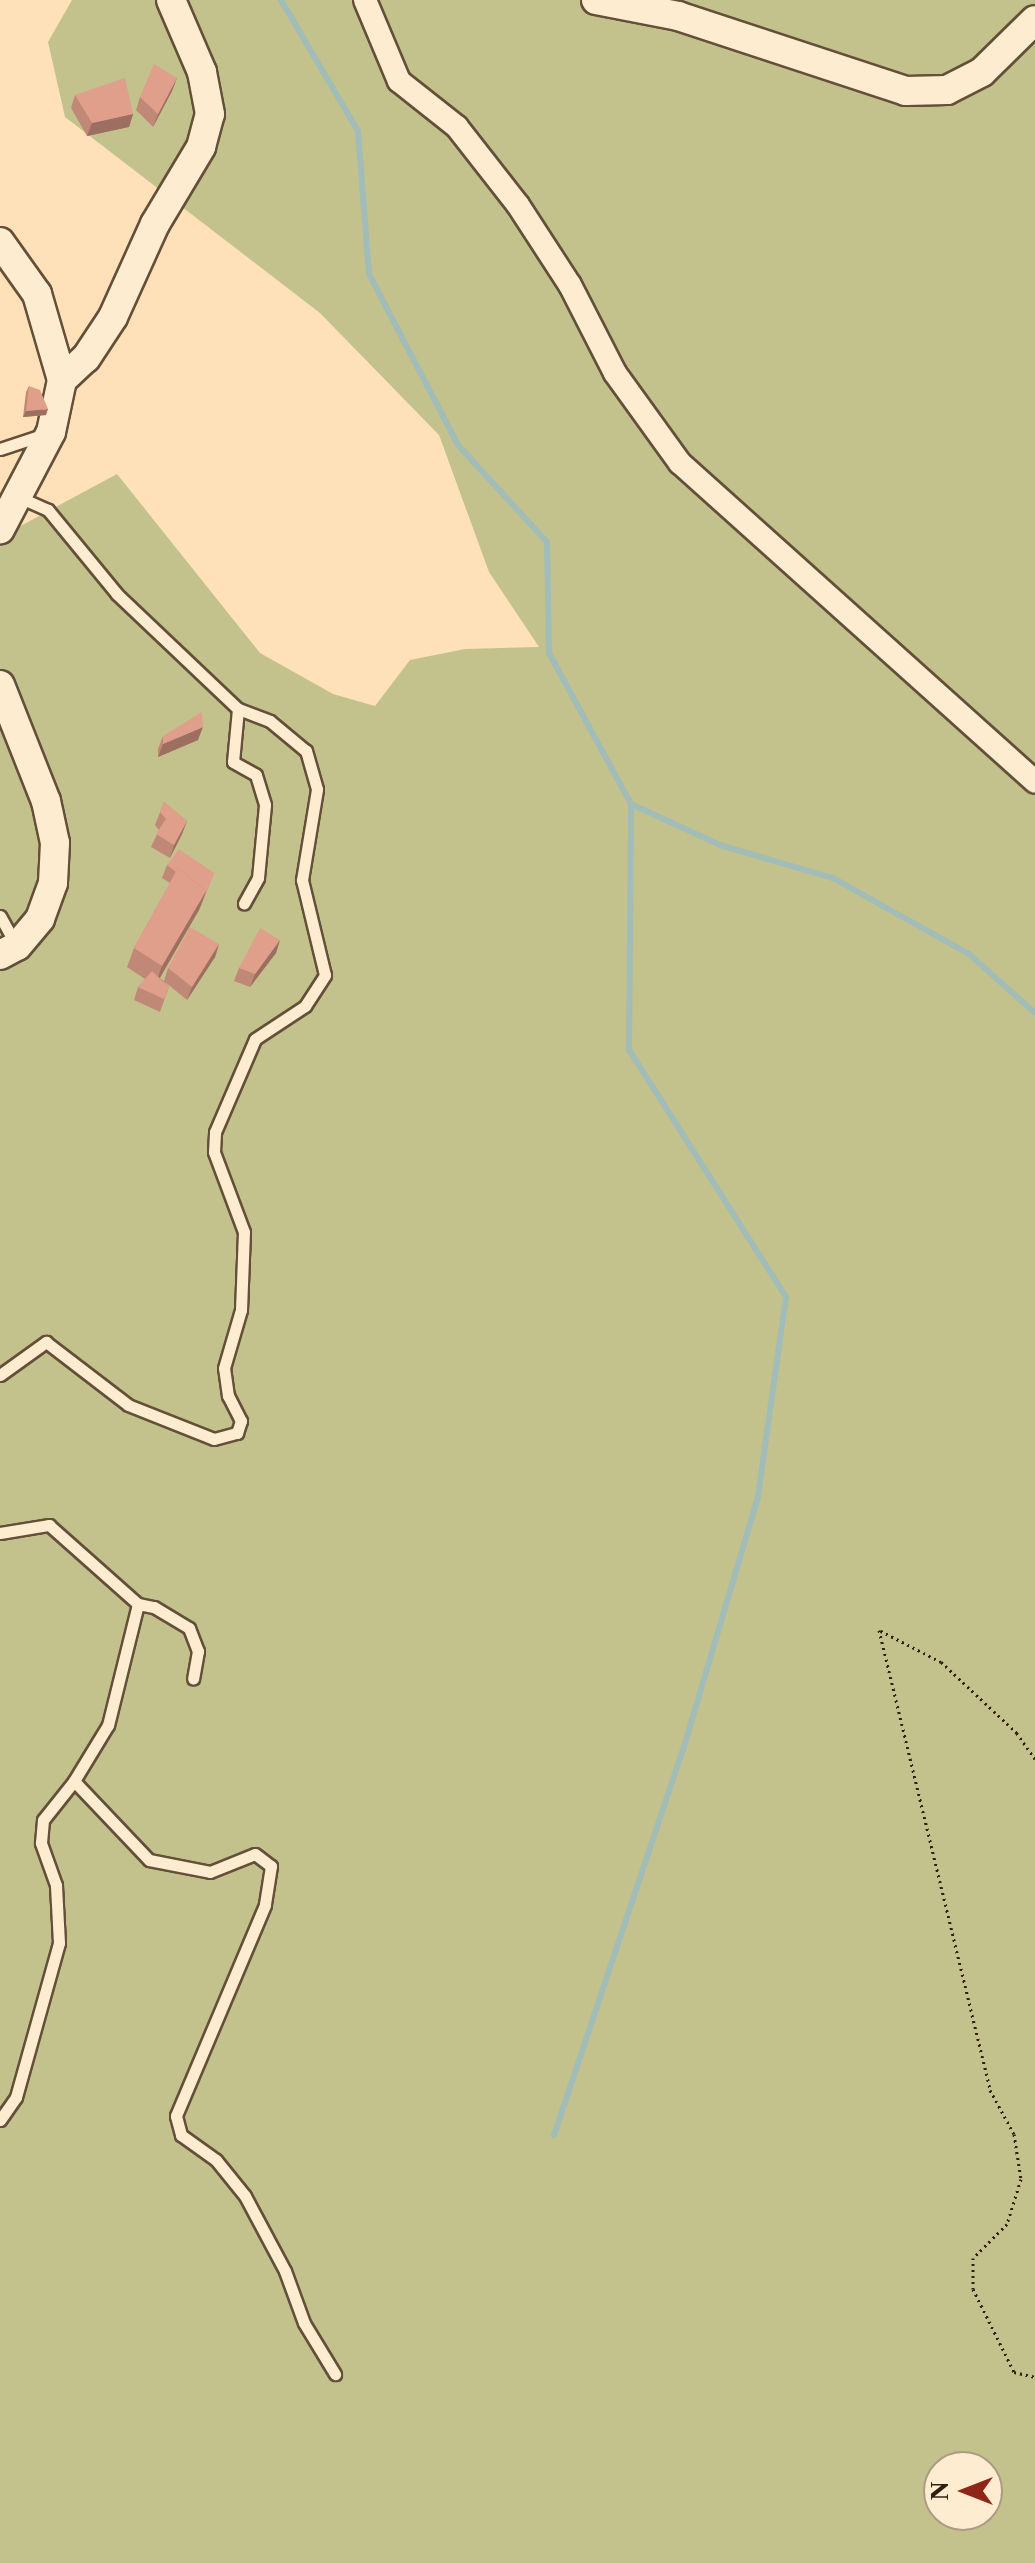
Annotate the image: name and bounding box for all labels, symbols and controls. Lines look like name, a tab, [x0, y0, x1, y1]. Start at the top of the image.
north arrow	[923, 2451, 1003, 2531]
text: N	[927, 2481, 954, 2501]

